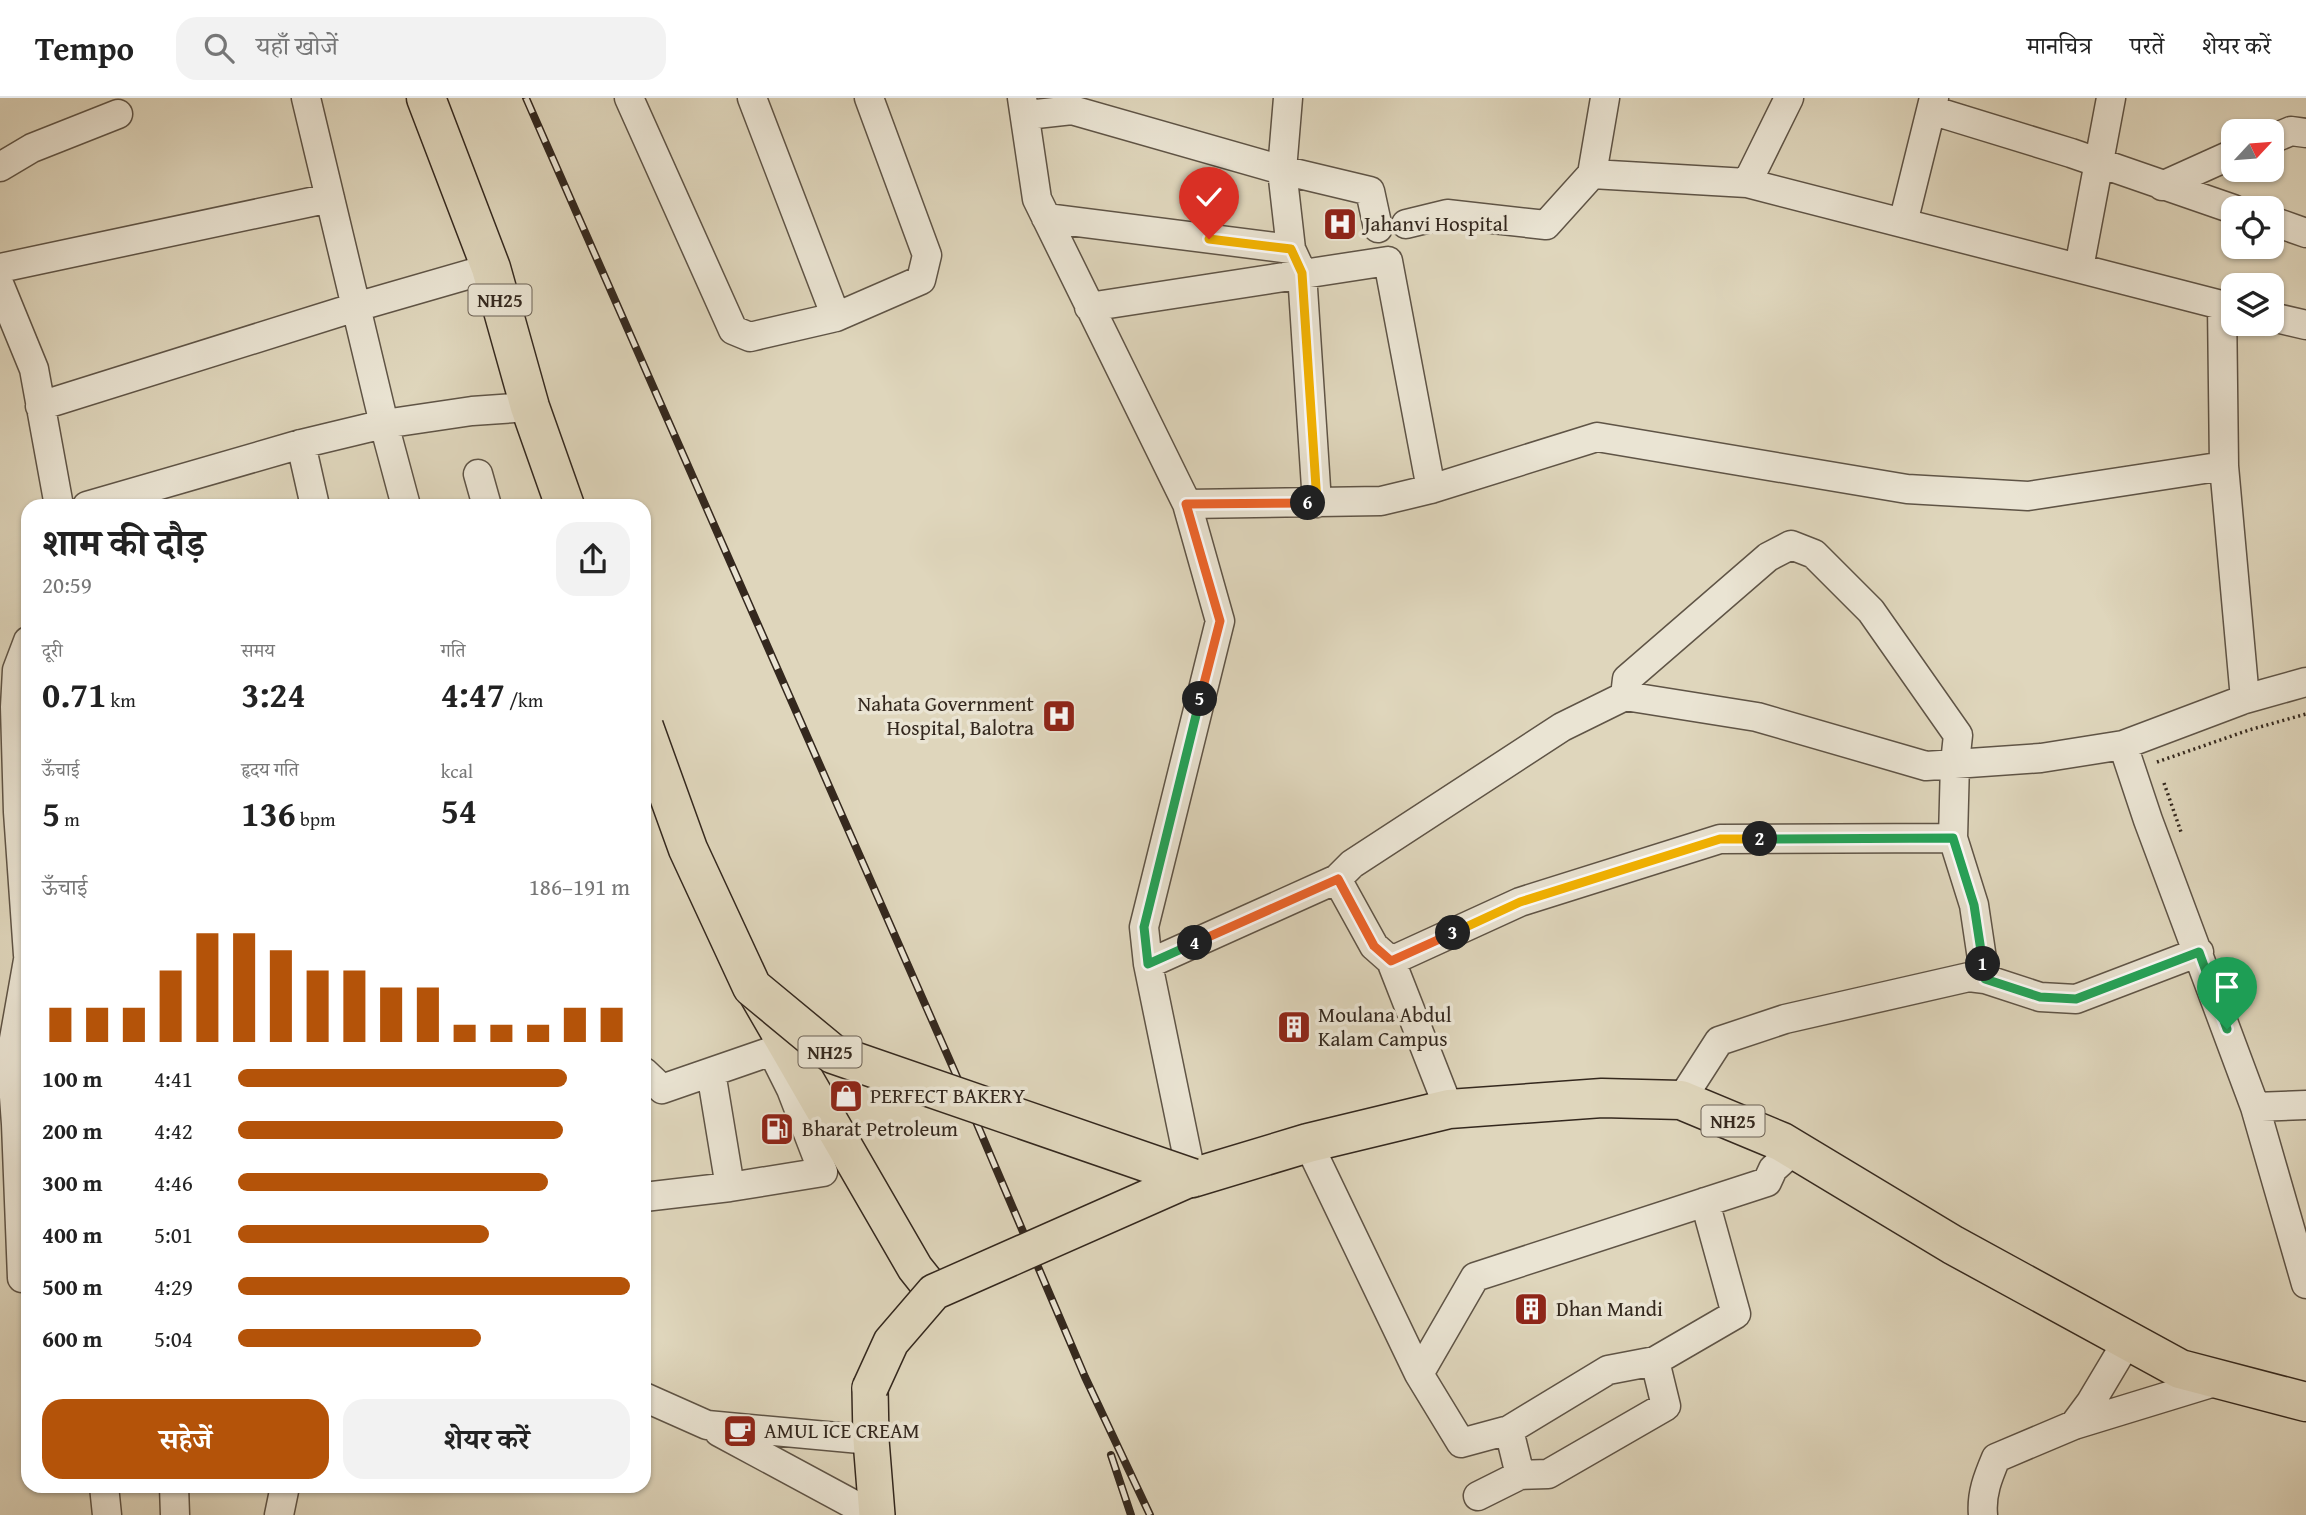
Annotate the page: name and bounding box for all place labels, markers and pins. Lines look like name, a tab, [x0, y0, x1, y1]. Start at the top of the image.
pin	[1179, 167, 1239, 239]
hospital icon: Jahanvi Hospital	[1321, 205, 1359, 243]
place label: Jahanvi Hospital	[1361, 208, 1509, 239]
pin: 6	[1290, 486, 1326, 520]
pin: 5	[1182, 682, 1218, 716]
place label: Nahata Government Hospital, Balotra	[858, 688, 1035, 743]
hospital icon: Nahata Government Hospital, Balotra	[1040, 697, 1078, 735]
pin: 2	[1742, 822, 1778, 856]
pin: 3	[1436, 916, 1470, 950]
pin: 4	[1178, 926, 1212, 960]
pin: 1	[1966, 946, 2000, 982]
pin	[2197, 957, 2257, 1029]
place label: Moulana Abdul Kalam Campus	[1318, 999, 1452, 1054]
building icon: Moulana Abdul Kalam Campus	[1275, 1008, 1313, 1046]
shop icon: PERFECT BAKERY	[827, 1077, 865, 1115]
place label: PERFECT BAKERY	[870, 1080, 1025, 1111]
fuel station icon: Bharat Petroleum	[758, 1110, 796, 1148]
place label: Bharat Petroleum	[802, 1113, 958, 1144]
building icon: Dhan Mandi	[1512, 1290, 1550, 1328]
place label: Dhan Mandi	[1556, 1293, 1663, 1324]
cafe icon: AMUL ICE CREAM	[721, 1412, 759, 1450]
place label: AMUL ICE CREAM	[764, 1415, 920, 1446]

